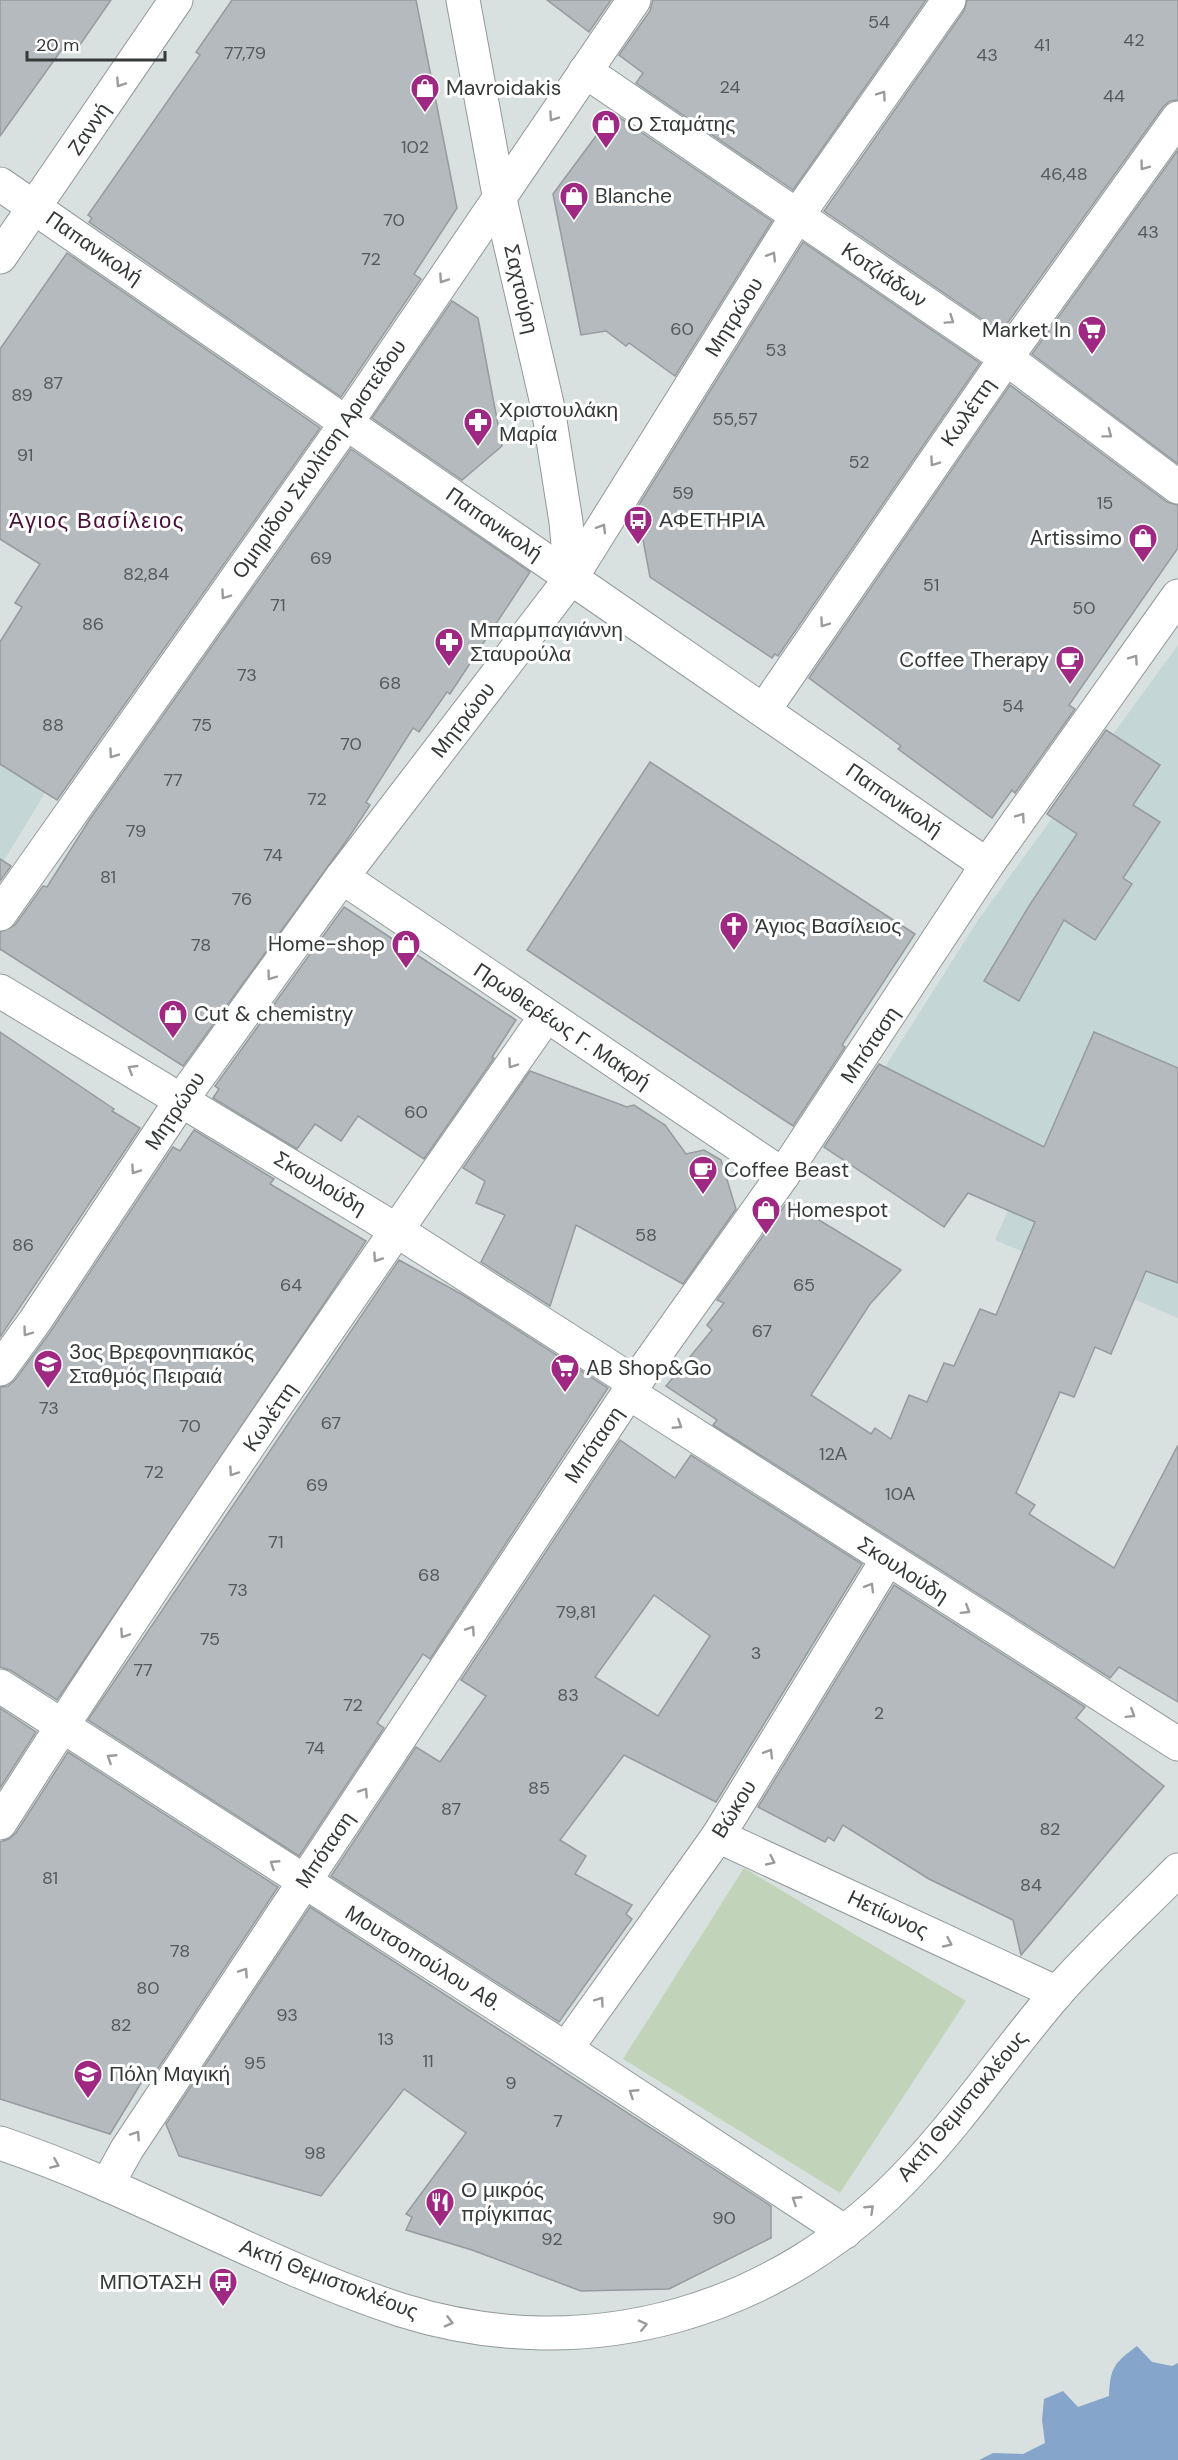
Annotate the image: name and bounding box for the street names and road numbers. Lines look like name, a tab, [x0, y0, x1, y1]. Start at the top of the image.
street label: Ζαννή	[61, 97, 117, 161]
street label: Παπανικολή	[40, 204, 148, 292]
street label: Κοτζιάδων	[836, 236, 932, 314]
street label: Σαχτούρη	[497, 242, 545, 336]
street label: Μητρώου	[699, 272, 769, 362]
street label: Ομηρίδου Σκυλίτση Αριστείδου	[225, 334, 413, 584]
street label: Κωλέττη	[934, 372, 1002, 452]
street label: Παπανικολή	[440, 480, 548, 568]
street label: Μητρώου	[425, 676, 501, 764]
street label: Παπανικολή	[840, 756, 948, 844]
street label: Πρωθιερέως Γ. Μακρή	[468, 956, 656, 1096]
street label: Μπόταση	[834, 1001, 906, 1089]
street label: Μητρώου	[139, 1066, 211, 1156]
street label: Σκουλούδη	[269, 1144, 371, 1222]
street label: Κωλέττη	[237, 1377, 303, 1457]
street label: Μπόταση	[558, 1401, 630, 1489]
street label: Σκουλούδη	[852, 1530, 954, 1610]
street label: Βώκου	[705, 1775, 763, 1843]
street label: Μπόταση	[289, 1806, 361, 1894]
street label: Ηετίωνος	[843, 1883, 933, 1945]
street label: Μουτσοπούλου Αθ.	[340, 1899, 506, 2017]
street label: Ακτή Θεμιστοκλέους	[891, 2025, 1033, 2187]
street label: Ακτή Θεμιστοκλέους	[236, 2232, 422, 2326]

